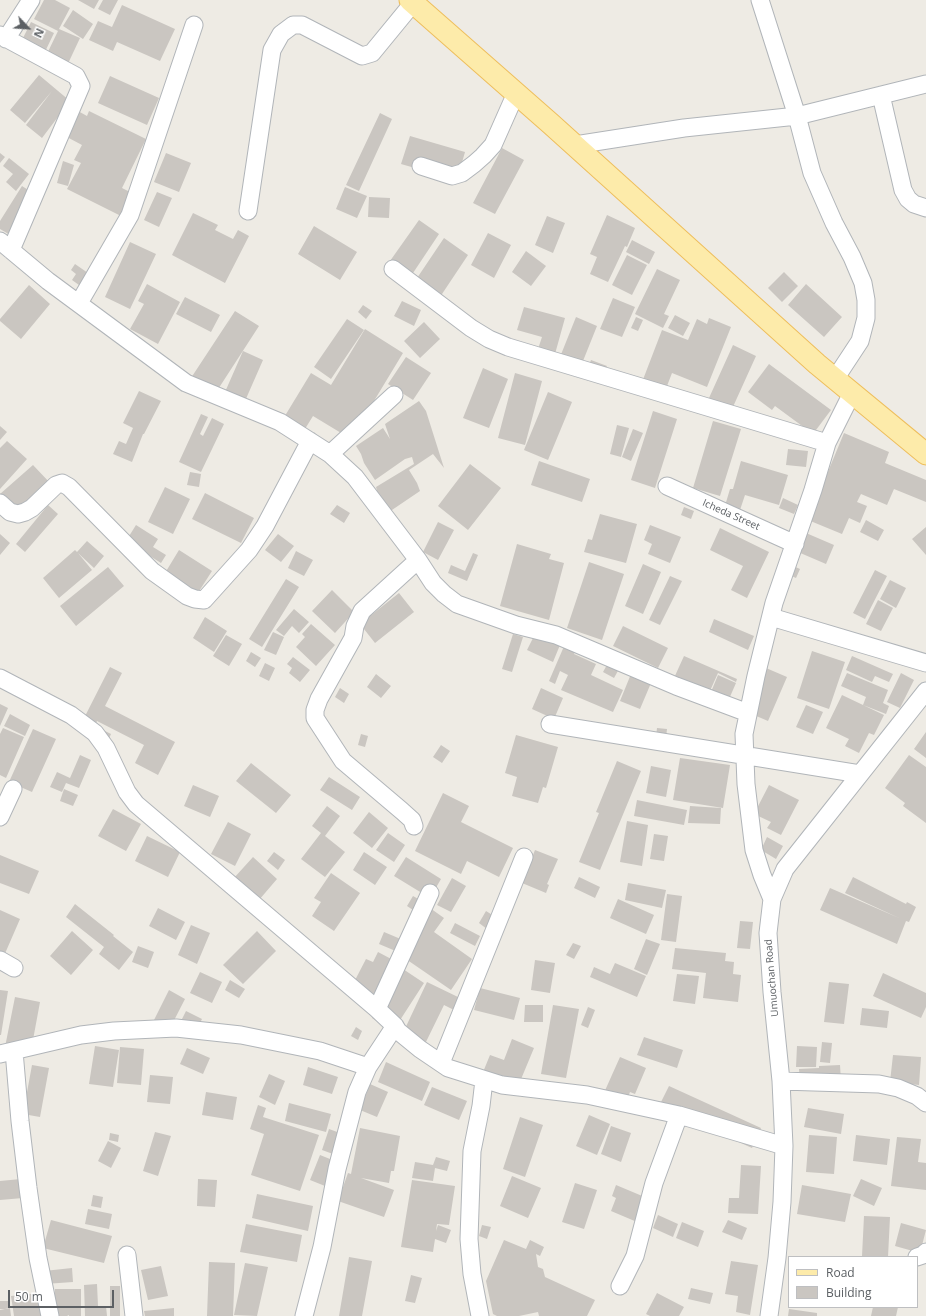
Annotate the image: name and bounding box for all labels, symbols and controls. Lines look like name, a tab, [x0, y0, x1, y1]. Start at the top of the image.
north arrow	[8, 8, 48, 48]
text: N	[31, 26, 48, 41]
street label: Icheda Street	[700, 497, 762, 533]
street label: Umuochan Road	[763, 939, 781, 1017]
legend	[788, 1256, 918, 1308]
text: Road	[826, 1264, 855, 1281]
scale bar	[10, 1282, 116, 1308]
text: Building	[826, 1284, 871, 1301]
text: 50 m	[15, 1288, 43, 1305]

